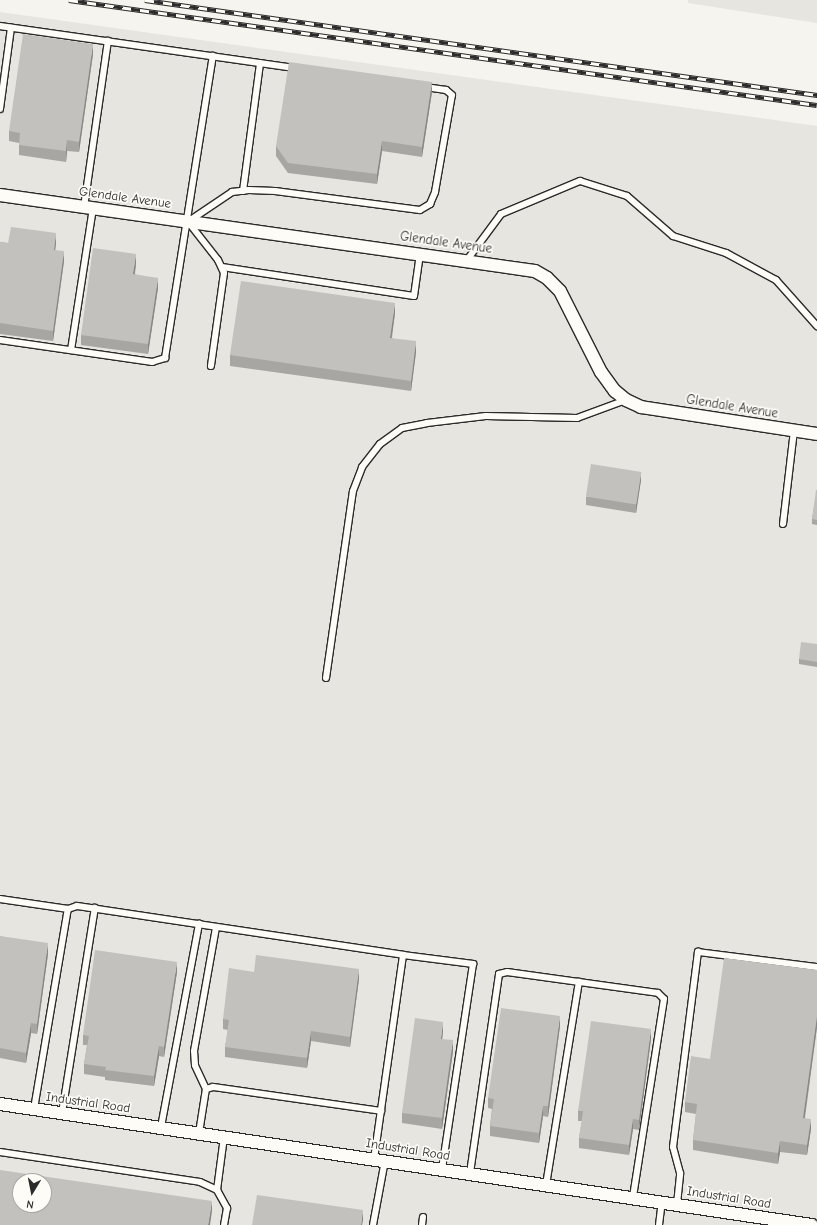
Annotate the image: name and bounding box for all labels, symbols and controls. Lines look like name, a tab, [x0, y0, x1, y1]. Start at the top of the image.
street label: Glendale Avenue	[78, 184, 172, 212]
street label: Glendale Avenue	[399, 229, 493, 257]
street label: Glendale Avenue	[685, 392, 779, 422]
street label: Industrial Road	[45, 1089, 131, 1117]
street label: Industrial Road	[365, 1136, 451, 1164]
north arrow	[12, 1173, 52, 1213]
street label: Industrial Road	[686, 1184, 772, 1212]
text: N	[25, 1197, 35, 1211]

